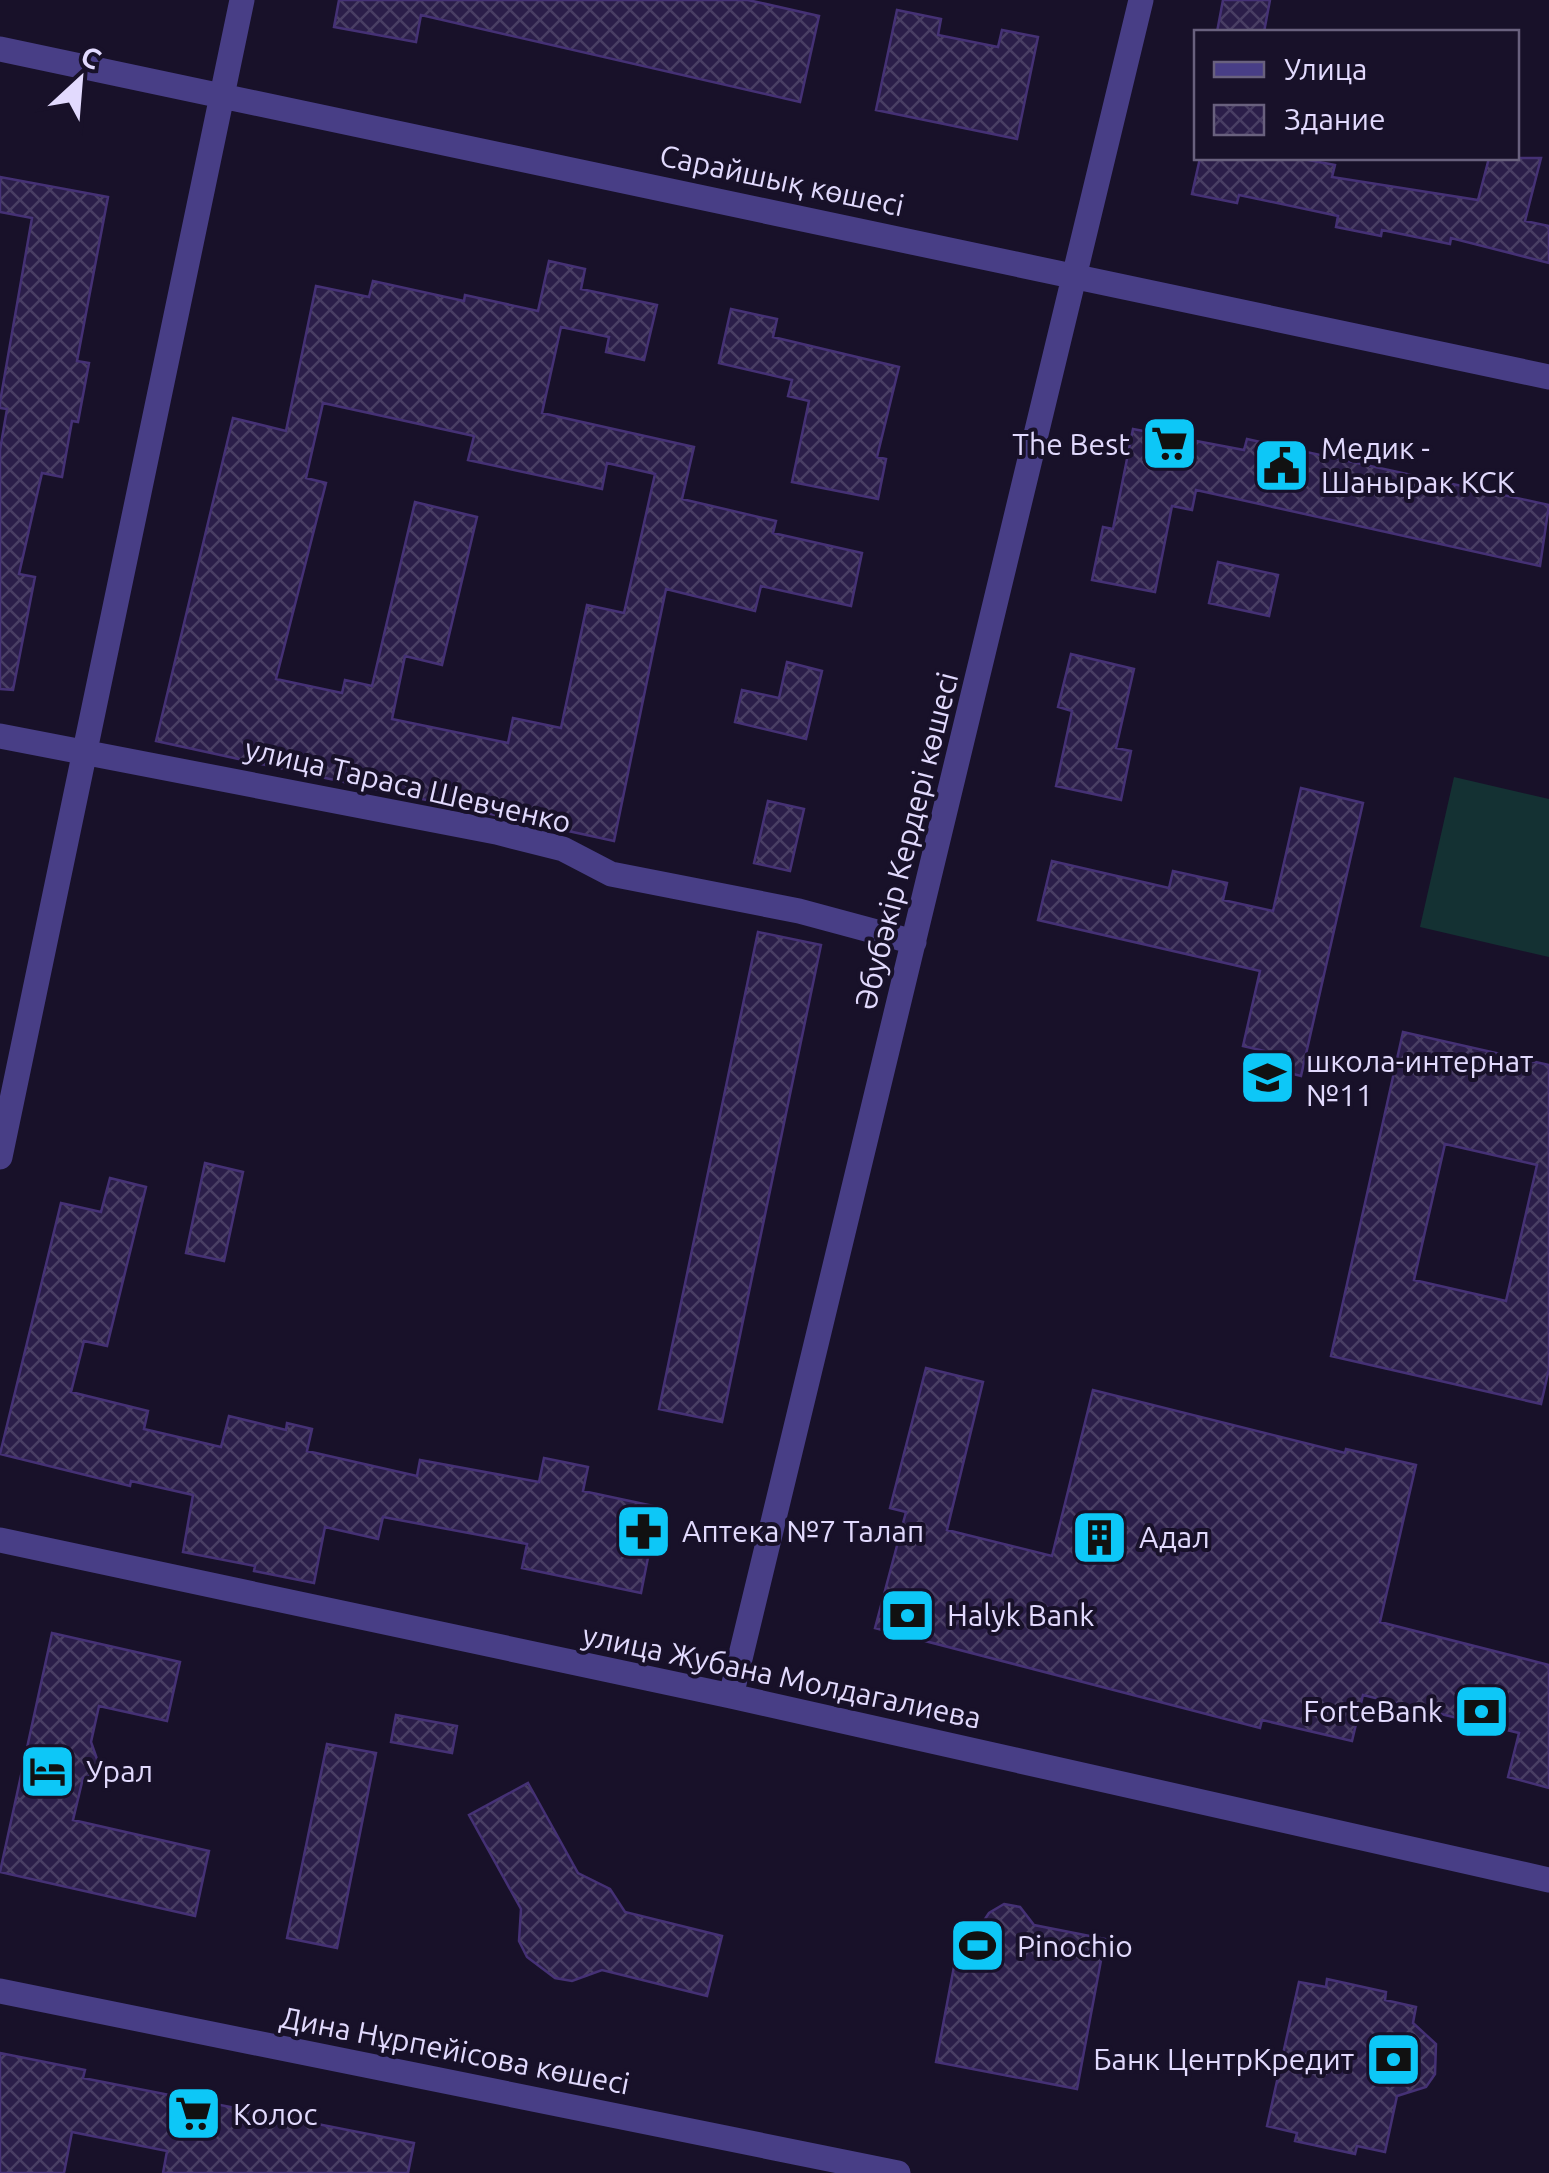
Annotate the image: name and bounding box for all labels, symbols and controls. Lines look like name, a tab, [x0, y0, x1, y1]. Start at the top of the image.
north arrow	[30, 30, 130, 130]
legend	[1194, 30, 1519, 160]
text: С	[76, 39, 106, 75]
text: Улица	[1284, 52, 1368, 86]
text: Здание	[1284, 102, 1386, 136]
street label: Сарайшық көшесі	[657, 138, 907, 222]
supermarket icon: The Best	[1139, 414, 1199, 474]
place label: The Best	[1012, 427, 1130, 461]
place label: Медик - Шанырак КСК	[1321, 431, 1515, 499]
public building icon: Медик - Шанырак КСК	[1252, 435, 1312, 495]
street label: Әбубәкір Кердері көшесі	[848, 669, 964, 1013]
street label: улица Тараса Шевченко	[242, 731, 574, 839]
place label: школа-интернат №11	[1306, 1044, 1533, 1112]
school or university icon: школа-интернат №11	[1237, 1048, 1297, 1108]
pharmacy icon: Аптека №7 Талап	[613, 1501, 673, 1561]
building icon: Адал	[1070, 1507, 1130, 1567]
place label: Аптека №7 Талап	[682, 1514, 924, 1548]
place label: Адал	[1139, 1520, 1210, 1554]
bank icon: Halyk Bank	[878, 1585, 938, 1645]
place label: Halyk Bank	[947, 1598, 1094, 1632]
street label: улица Жубана Молдагалиева	[580, 1617, 984, 1735]
bank icon: ForteBank	[1452, 1681, 1512, 1741]
place label: ForteBank	[1303, 1694, 1443, 1728]
hotel icon: Урал	[17, 1741, 77, 1801]
place label: Урал	[86, 1754, 153, 1788]
sports icon: Pinochio	[948, 1916, 1008, 1976]
place label: Pinochio	[1017, 1929, 1133, 1963]
street label: Дина Нұрпейісова көшесі	[277, 1999, 633, 2101]
bank icon: Банк ЦентрКредит	[1363, 2029, 1423, 2089]
place label: Банк ЦентрКредит	[1093, 2042, 1354, 2076]
supermarket icon: Колос	[164, 2084, 224, 2144]
place label: Колос	[233, 2097, 318, 2131]

